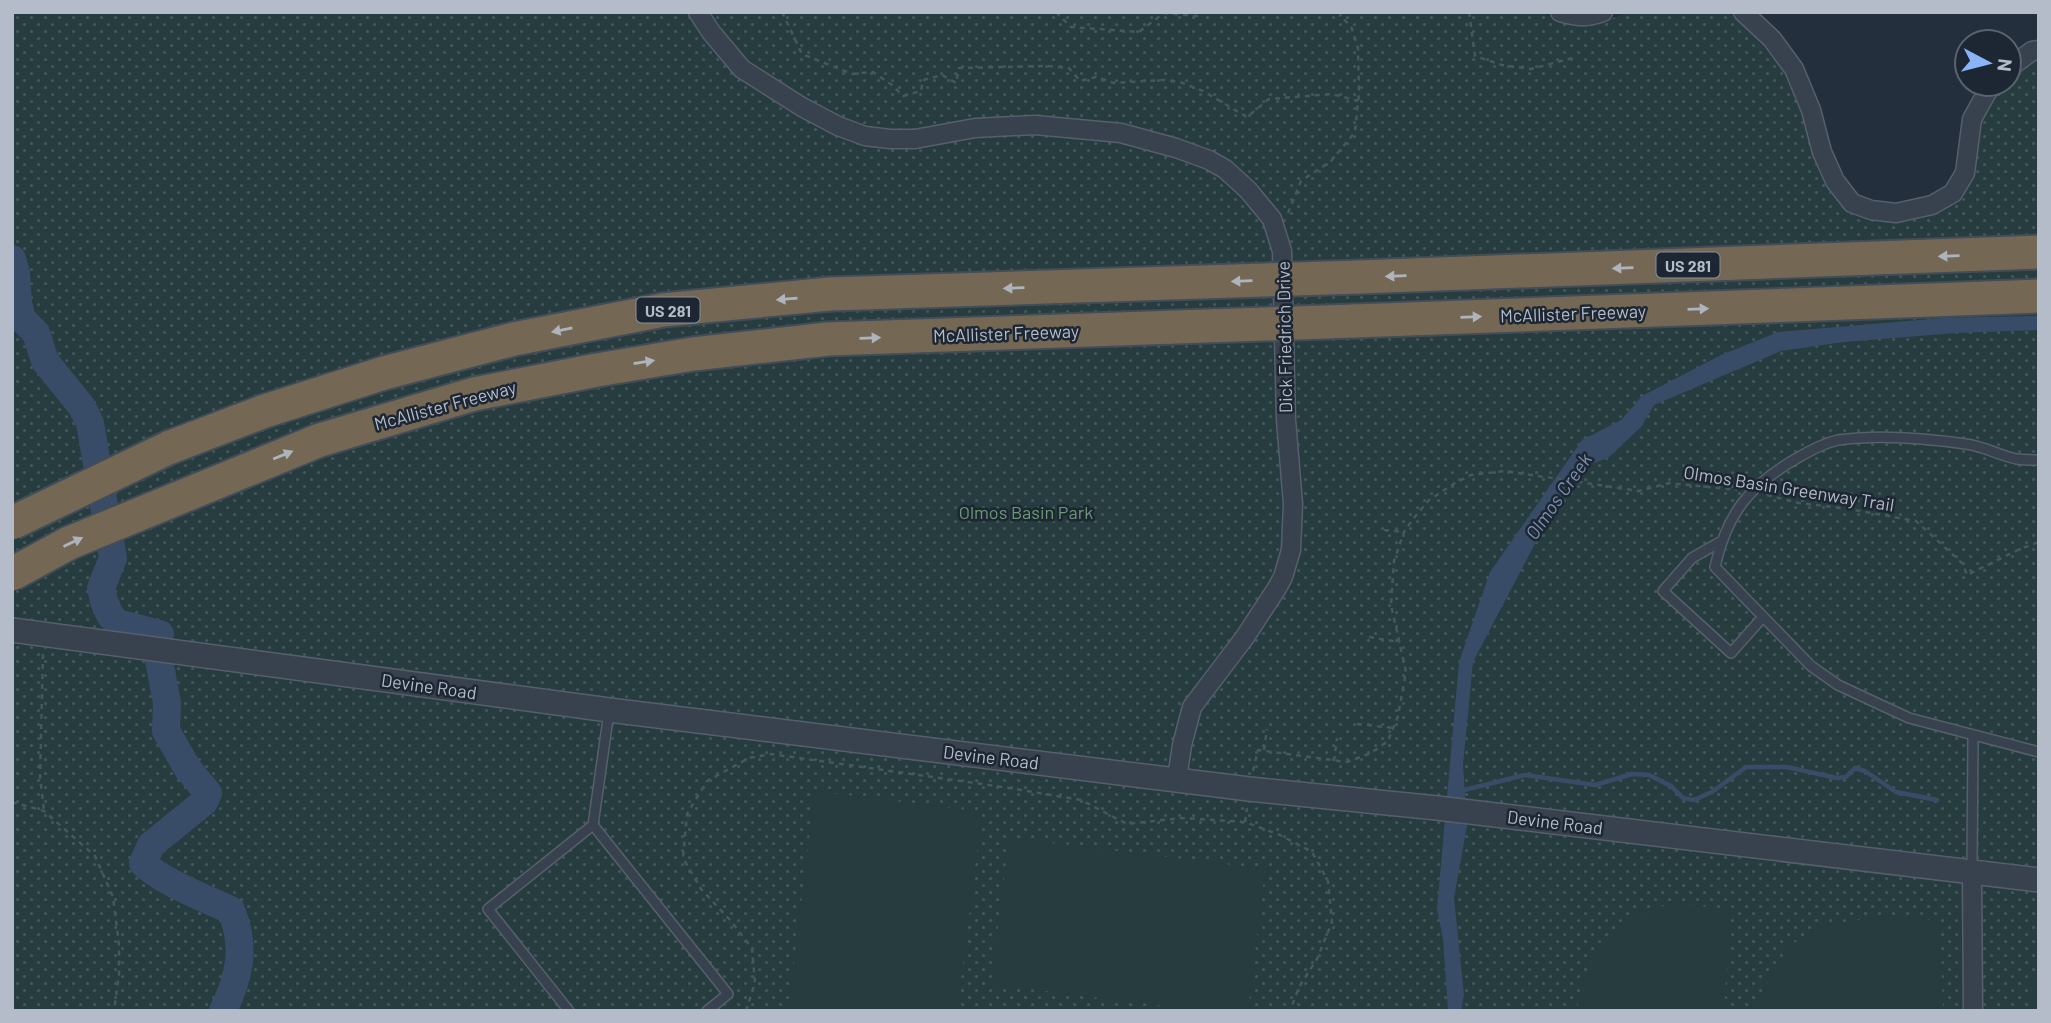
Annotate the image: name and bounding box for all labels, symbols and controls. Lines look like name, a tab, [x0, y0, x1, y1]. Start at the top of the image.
north arrow	[1953, 28, 2023, 98]
text: N	[1993, 57, 2018, 73]
one-way arrow	[1937, 250, 1959, 261]
road number: US 281	[1656, 252, 1720, 278]
street label: Dick Friedrich Drive	[1272, 261, 1296, 413]
one-way arrow	[1612, 262, 1634, 273]
one-way arrow	[1385, 270, 1407, 281]
one-way arrow	[1230, 275, 1252, 286]
one-way arrow	[1003, 283, 1025, 294]
one-way arrow	[776, 293, 798, 304]
road number: US 281	[636, 298, 700, 322]
street label: McAllister Freeway	[1500, 299, 1646, 327]
one-way arrow	[1687, 303, 1709, 314]
one-way arrow	[1460, 311, 1482, 322]
street label: McAllister Freeway	[933, 319, 1079, 347]
one-way arrow	[551, 324, 573, 335]
one-way arrow	[860, 332, 882, 344]
one-way arrow	[633, 356, 655, 367]
street label: McAllister Freeway	[371, 375, 519, 435]
water label: Olmos Creek	[1520, 448, 1597, 544]
one-way arrow	[272, 450, 293, 461]
street label: Olmos Basin Greenway Trail	[1682, 460, 1896, 516]
park label: Olmos Basin Park	[959, 501, 1093, 523]
one-way arrow	[62, 537, 83, 548]
street label: Devine Road	[380, 668, 478, 704]
street label: Devine Road	[942, 740, 1040, 774]
street label: Devine Road	[1506, 805, 1604, 839]

